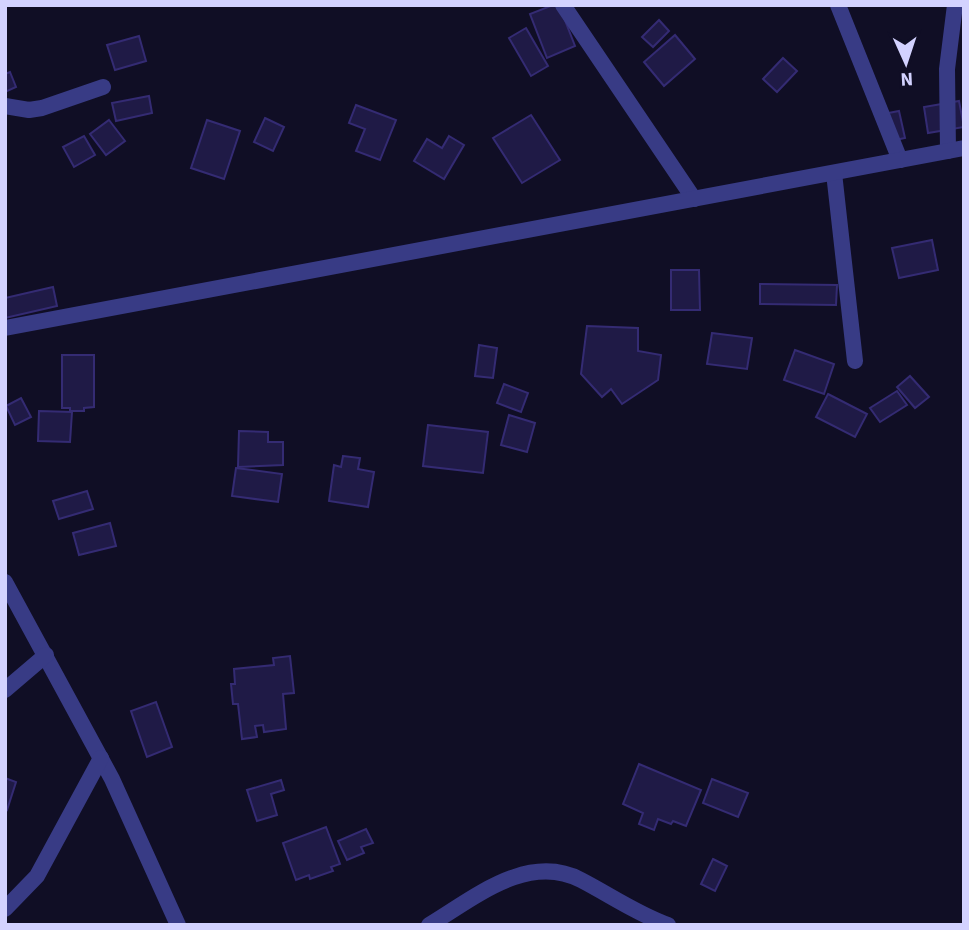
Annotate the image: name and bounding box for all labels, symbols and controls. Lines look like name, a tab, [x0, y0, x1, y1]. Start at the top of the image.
north arrow	[871, 28, 941, 98]
text: N	[900, 65, 914, 92]

